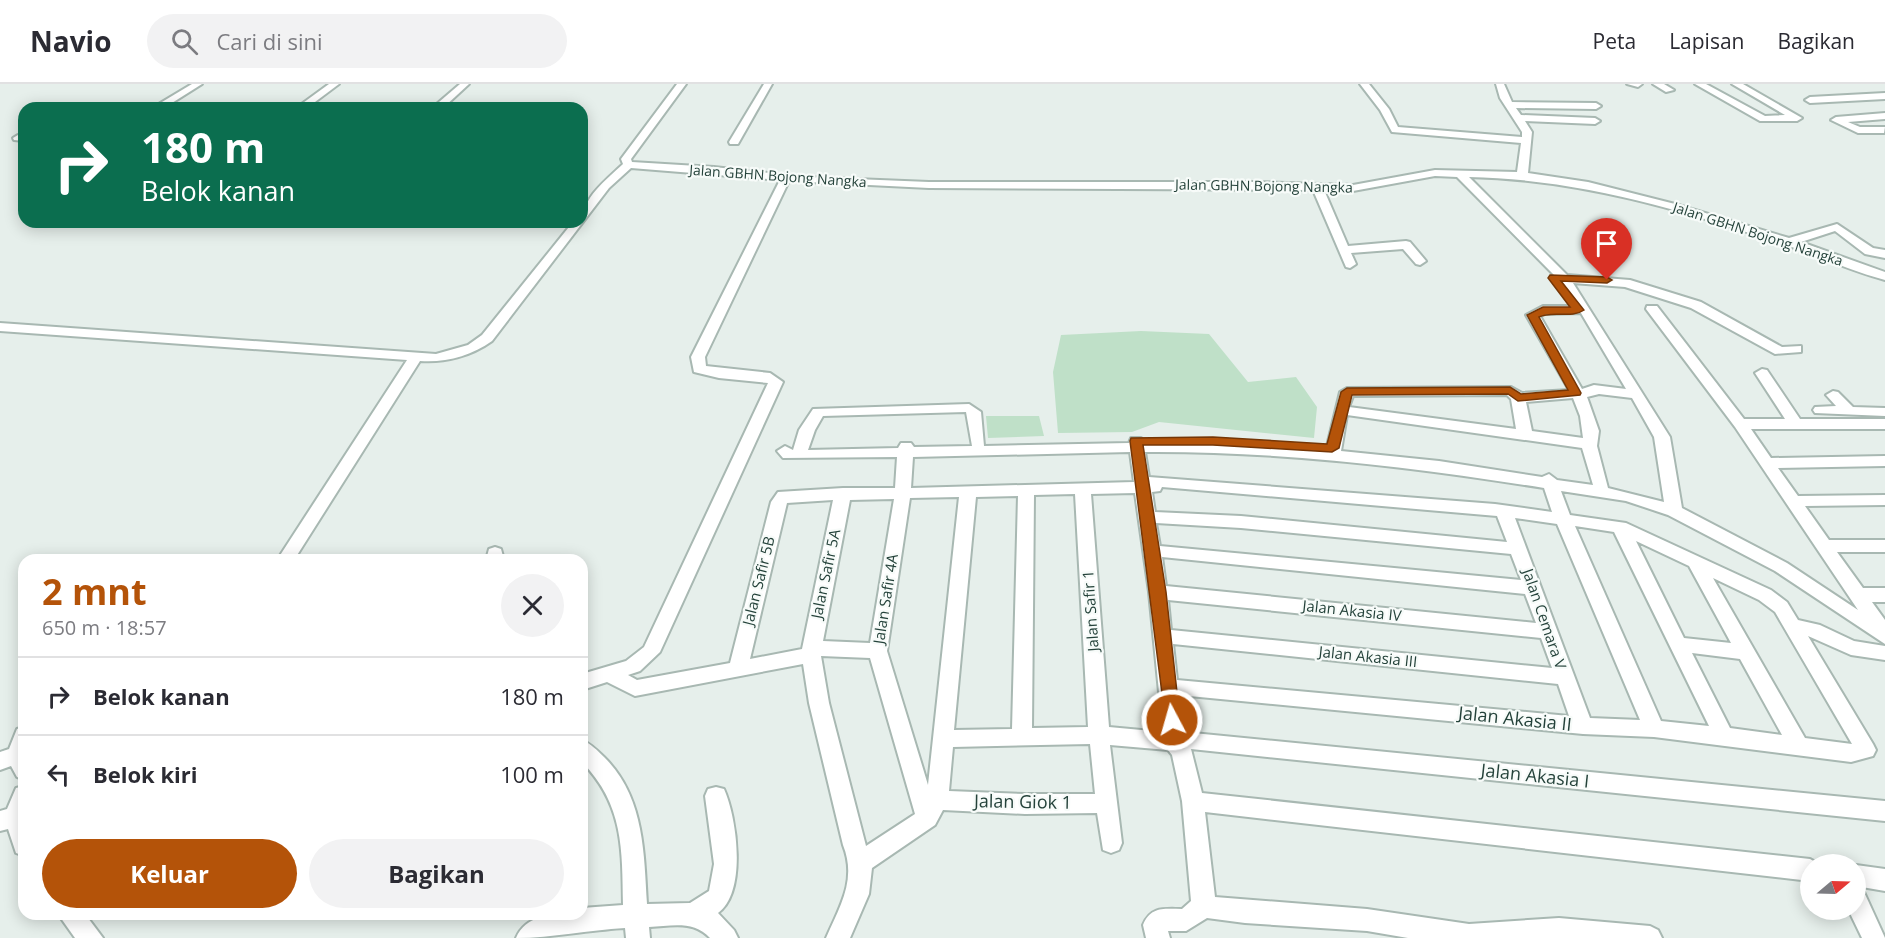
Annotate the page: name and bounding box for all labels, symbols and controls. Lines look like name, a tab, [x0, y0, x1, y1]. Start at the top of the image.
search box	[147, 14, 567, 68]
text: Navio	[30, 22, 111, 60]
icon: search	[168, 25, 201, 58]
text: Cari di sini	[216, 26, 323, 56]
text: Peta	[1593, 27, 1636, 55]
text: Lapisan	[1669, 27, 1744, 55]
text: Bagikan	[1777, 27, 1855, 55]
text: 180 m	[141, 118, 265, 175]
icon: right	[42, 126, 120, 204]
street label: Jalan GBHN Bojong Nangka	[687, 160, 867, 191]
text: Belok kanan	[141, 172, 295, 209]
street label: Jalan GBHN Bojong Nangka	[1173, 174, 1353, 197]
street label: Jalan GBHN Bojong Nangka	[1669, 196, 1846, 270]
pin	[1581, 218, 1632, 280]
icon: arrive	[1590, 227, 1623, 260]
street label: Jalan Safir 5A	[805, 527, 844, 622]
street label: Jalan Safir 5B	[737, 534, 779, 629]
street label: Jalan Safir 4A	[868, 552, 902, 647]
street label: Jalan Cemara V	[1518, 564, 1572, 672]
text: 2 mnt	[42, 567, 147, 616]
street label: Jalan Safir 1	[1077, 570, 1103, 654]
button: close	[501, 574, 564, 637]
street label: Jalan Akasia IV	[1300, 595, 1403, 625]
text: 650 m · 18:57	[42, 614, 167, 641]
street label: Jalan Akasia III	[1316, 641, 1418, 671]
icon: right	[42, 680, 75, 713]
text: Belok kanan	[93, 681, 230, 711]
text: 180 m	[500, 681, 564, 711]
position arrow	[1140, 688, 1204, 752]
street label: Jalan Akasia II	[1455, 700, 1573, 736]
street label: Jalan Akasia I	[1478, 757, 1590, 793]
icon: left	[42, 758, 75, 791]
text: Belok kiri	[93, 759, 198, 789]
text: 100 m	[500, 759, 564, 789]
street label: Jalan Giok 1	[972, 788, 1072, 814]
button: Keluar	[42, 839, 297, 908]
button: Bagikan	[309, 839, 564, 908]
north arrow	[1800, 854, 1866, 920]
map controls	[1800, 854, 1866, 920]

